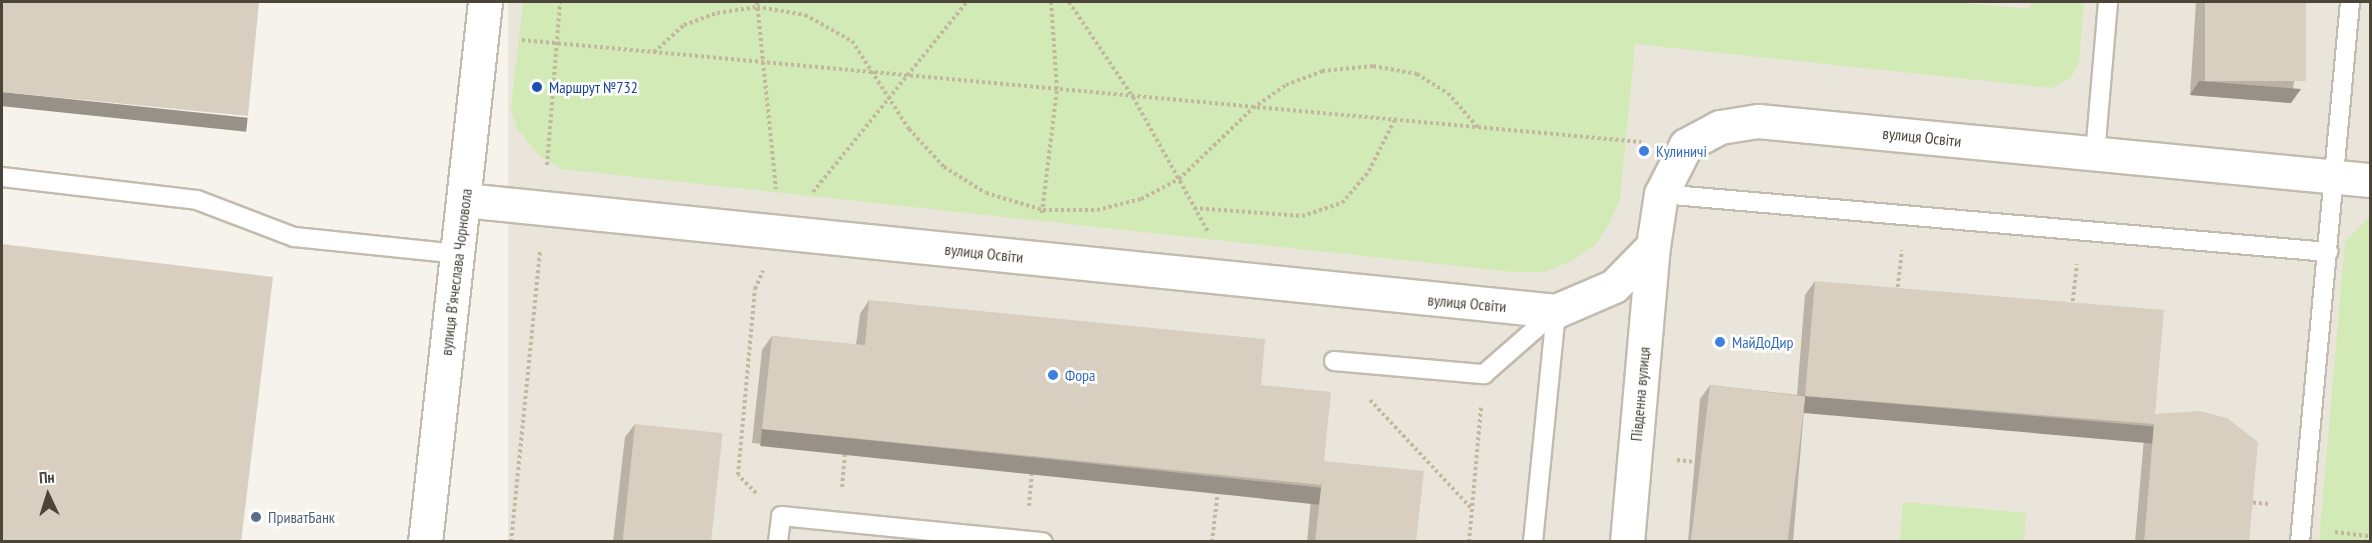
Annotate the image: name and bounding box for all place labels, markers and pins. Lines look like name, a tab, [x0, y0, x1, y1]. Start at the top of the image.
place label: Маршрут №732	[549, 77, 638, 97]
marker: Маршрут №732	[530, 80, 544, 94]
place label: Кулиничі	[1656, 141, 1707, 161]
marker: Кулиничі	[1637, 144, 1651, 158]
place label: МайДоДир	[1732, 332, 1794, 352]
marker: МайДоДир	[1713, 335, 1727, 349]
place label: Фора	[1065, 365, 1095, 385]
marker: Фора	[1046, 368, 1060, 382]
place label: ПриватБанк	[268, 507, 335, 527]
marker: ПриватБанк	[249, 510, 263, 524]

